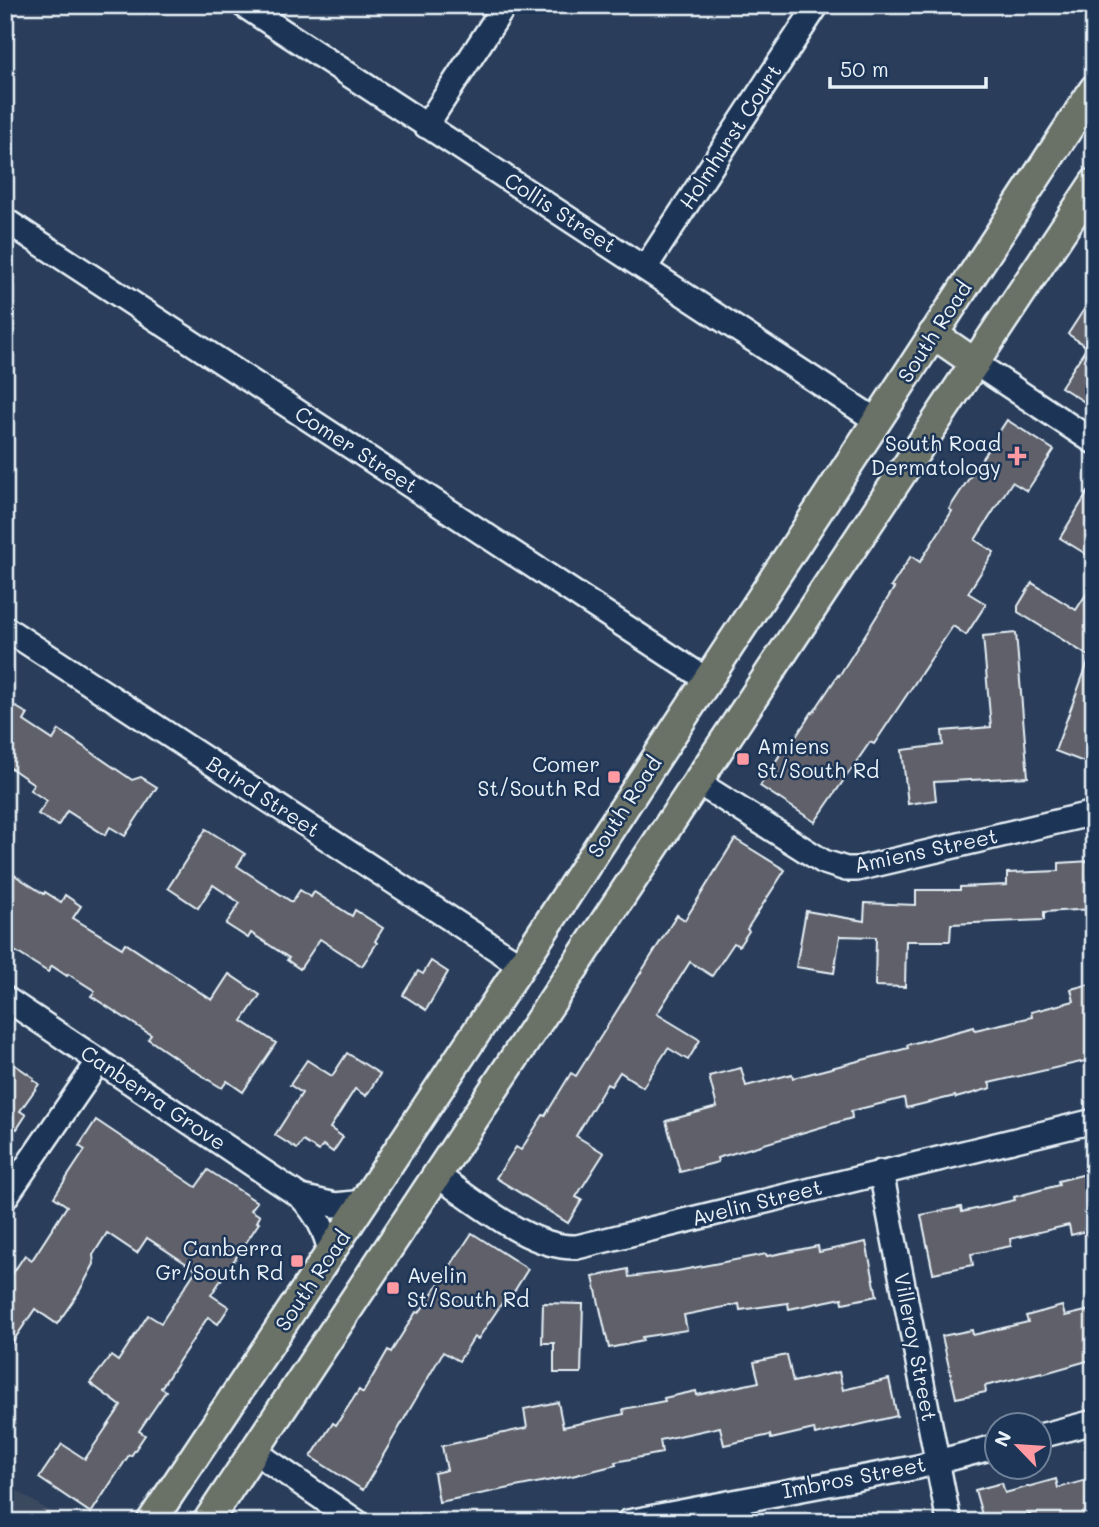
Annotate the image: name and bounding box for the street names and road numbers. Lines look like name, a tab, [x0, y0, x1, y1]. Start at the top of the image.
street label: Holmhurst Court	[673, 58, 787, 214]
street label: Collis Street	[500, 166, 622, 258]
street label: South Road	[891, 275, 977, 387]
street label: Comer Street	[290, 399, 423, 499]
street label: Baird Street	[202, 749, 326, 842]
street label: South Road	[581, 750, 667, 862]
street label: Amiens Street	[851, 821, 1000, 878]
street label: Canberra Grove	[76, 1038, 232, 1155]
street label: Avelin Street	[689, 1172, 825, 1231]
street label: South Road	[268, 1225, 355, 1336]
street label: Villeroy Street	[889, 1270, 944, 1423]
street label: Imbros Street	[779, 1449, 928, 1504]

